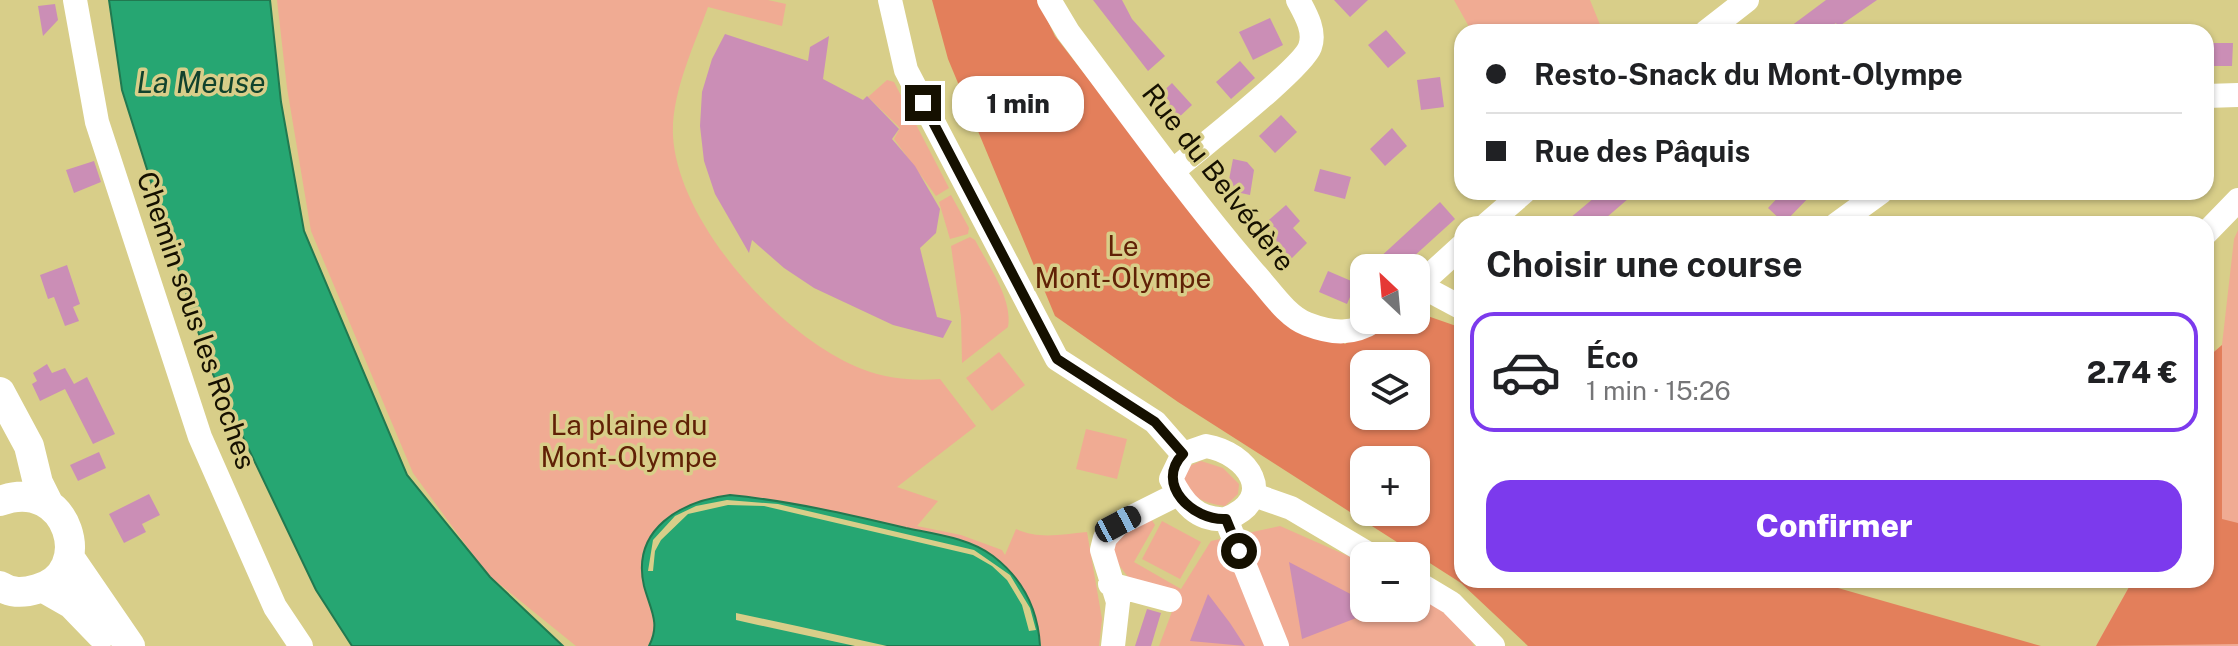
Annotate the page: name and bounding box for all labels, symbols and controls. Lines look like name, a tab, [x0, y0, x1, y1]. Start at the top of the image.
text: Resto-Snack du Mont-Olympe	[1534, 56, 1963, 92]
water label: La Meuse	[136, 64, 266, 100]
callout: 1 min	[951, 75, 1083, 131]
street label: Rue du Belvédère	[1136, 77, 1302, 277]
route end	[905, 85, 941, 121]
text: 1 min	[986, 88, 1050, 119]
text: Rue des Pâquis	[1534, 133, 1750, 169]
street label: Chemin sous les Roches	[131, 167, 263, 473]
park label: Le Mont-Olympe	[1035, 229, 1211, 294]
text: Choisir une course	[1486, 243, 1803, 285]
north arrow	[1350, 254, 1430, 334]
map controls	[1350, 254, 1430, 622]
icon: car	[1490, 336, 1562, 408]
text: Éco	[1586, 339, 1639, 375]
button: layers	[1350, 350, 1430, 430]
text: 2.74 €	[2087, 354, 2178, 390]
text: 1 min · 15:26	[1586, 375, 1731, 406]
park label: La plaine du Mont-Olympe	[541, 408, 717, 473]
button: +	[1350, 446, 1430, 526]
button: Confirmer	[1486, 480, 2182, 572]
car	[1091, 502, 1145, 546]
route start	[1221, 533, 1257, 569]
button: −	[1350, 542, 1430, 622]

